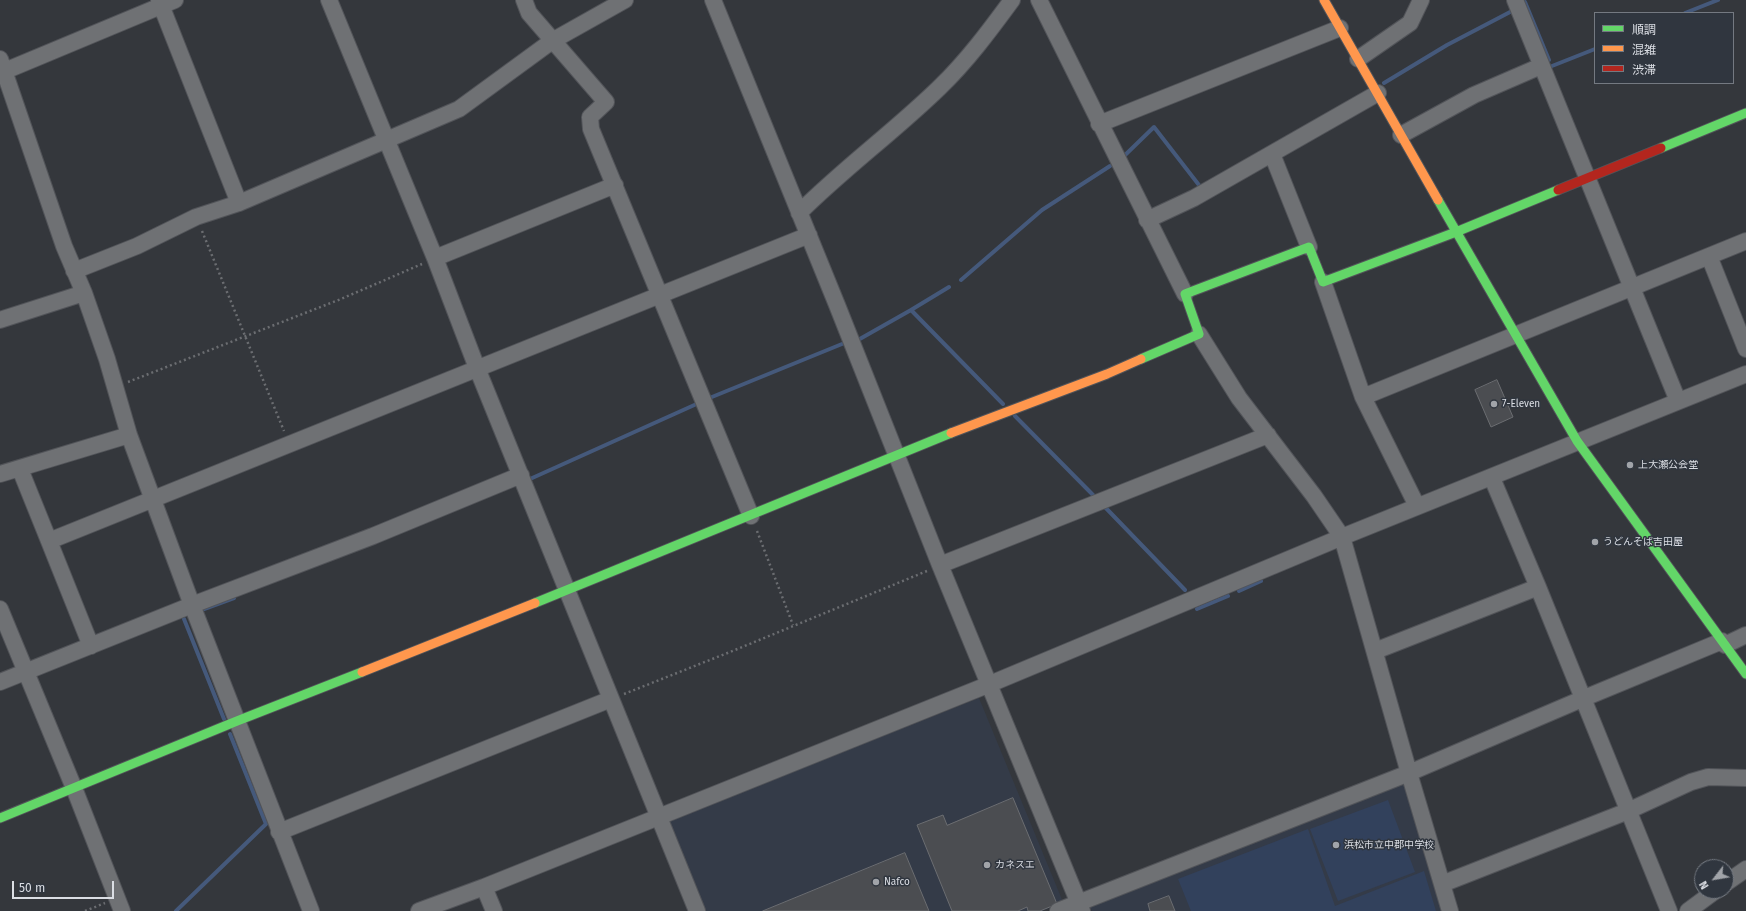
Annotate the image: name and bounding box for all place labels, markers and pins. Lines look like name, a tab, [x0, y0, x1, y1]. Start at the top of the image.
place label: 7-Eleven	[1502, 398, 1540, 410]
marker: 7-Eleven	[1489, 399, 1499, 409]
place label: 上大瀬公会堂	[1638, 459, 1698, 471]
marker: 上大瀬公会堂	[1625, 460, 1635, 470]
place label: うどんそば吉田屋	[1603, 536, 1683, 548]
marker: うどんそば吉田屋	[1590, 537, 1600, 547]
place label: 浜松市立中郡中学校	[1344, 839, 1434, 851]
marker: 浜松市立中郡中学校	[1331, 840, 1341, 850]
place label: カネスエ	[995, 859, 1035, 871]
marker: カネスエ	[982, 860, 992, 870]
place label: Nafco	[884, 876, 910, 888]
marker: Nafco	[871, 877, 881, 887]

